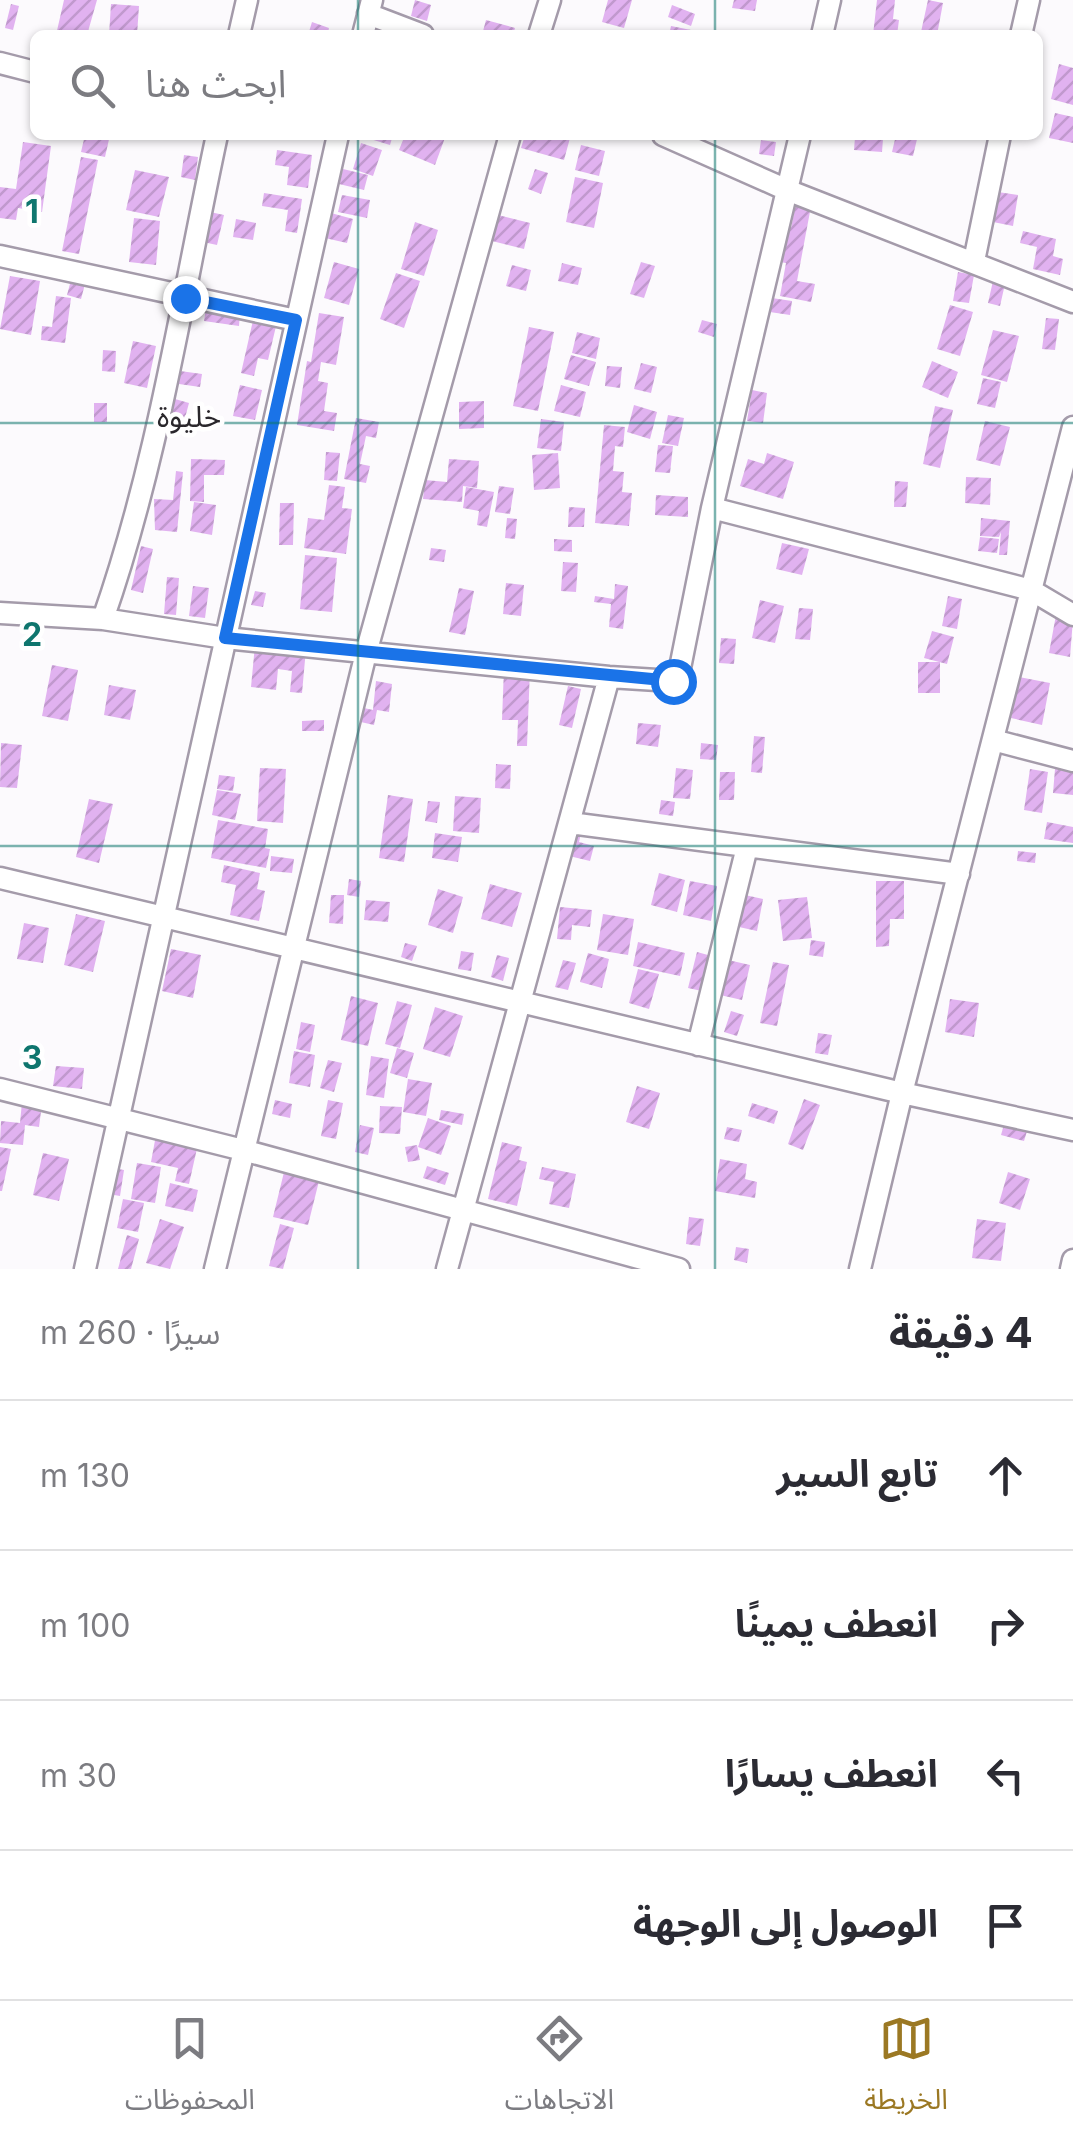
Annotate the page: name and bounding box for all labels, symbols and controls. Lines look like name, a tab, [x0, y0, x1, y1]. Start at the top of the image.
search box	[30, 30, 1043, 140]
icon: search	[65, 58, 120, 113]
text: ابحث هنا	[145, 60, 287, 106]
text: 1	[25, 192, 39, 231]
route end	[163, 276, 209, 322]
district label: خليوة	[157, 398, 221, 434]
text: 2	[22, 615, 42, 654]
route start	[651, 659, 697, 705]
text: 3	[22, 1038, 42, 1077]
text: 4 دقيقة	[889, 1307, 1033, 1358]
text: سيرًا · 260 m	[40, 1313, 220, 1352]
icon: ahead	[978, 1448, 1033, 1503]
text: تابع السير	[777, 1450, 938, 1496]
text: 130 m	[40, 1456, 130, 1495]
icon: right	[978, 1598, 1033, 1653]
text: انعطف يمينًا	[735, 1600, 938, 1646]
text: 100 m	[40, 1606, 130, 1645]
icon: left	[978, 1748, 1033, 1803]
text: انعطف يسارًا	[725, 1750, 938, 1796]
text: 30 m	[40, 1756, 117, 1795]
icon: arrive	[978, 1898, 1033, 1953]
text: الوصول إلى الوجهة	[633, 1900, 938, 1946]
tab: المحفوظات	[125, 2011, 255, 2130]
tab: الاتجاهات	[505, 2011, 614, 2130]
tab: الخريطة	[864, 2011, 948, 2130]

